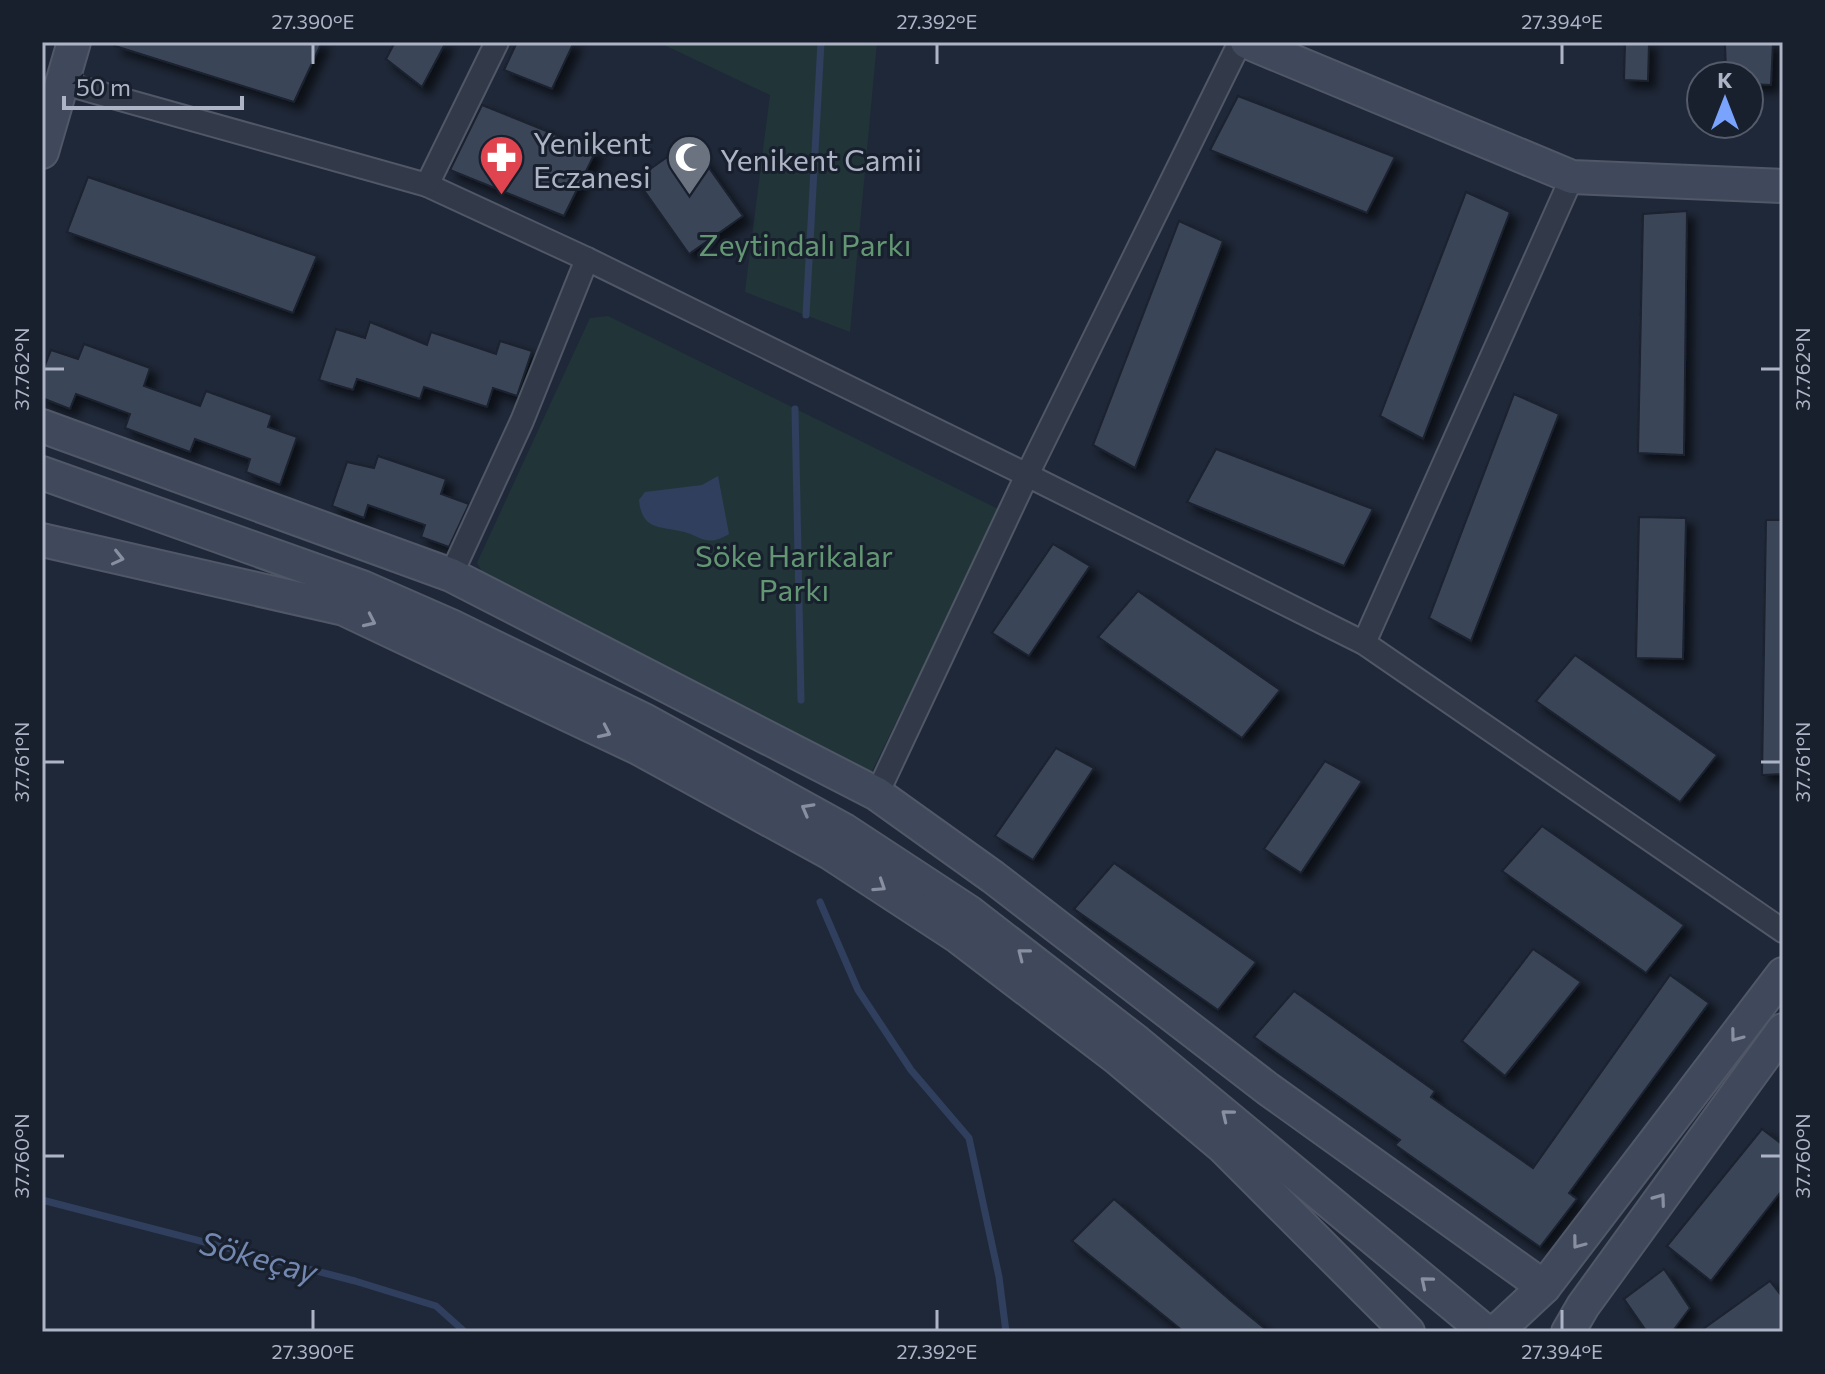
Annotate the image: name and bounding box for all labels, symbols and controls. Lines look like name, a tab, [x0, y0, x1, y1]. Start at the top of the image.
text: 27.390°E	[272, 9, 354, 33]
text: 27.392°E	[897, 9, 977, 33]
text: 27.394°E	[1521, 9, 1603, 33]
scale bar	[64, 60, 242, 110]
north arrow	[1685, 60, 1765, 140]
text: K	[1717, 66, 1733, 93]
text: 50 m	[76, 72, 131, 101]
place label: Yenikent Eczanesi	[533, 123, 651, 194]
pharmacy icon: Yenikent Eczanesi	[478, 134, 526, 197]
mosque icon: Yenikent Camii	[665, 134, 713, 197]
place label: Yenikent Camii	[720, 140, 922, 177]
park label: Zeytindalı Parkı	[699, 225, 911, 262]
text: 37.762°N	[9, 327, 33, 411]
text: 37.762°N	[1790, 327, 1814, 411]
park label: Söke Harikalar Parkı	[695, 536, 893, 607]
one-way arrow	[111, 549, 124, 566]
one-way arrow	[361, 611, 376, 627]
text: 37.761°N	[9, 722, 33, 802]
one-way arrow	[596, 722, 611, 738]
text: 37.761°N	[1790, 722, 1814, 802]
one-way arrow	[801, 804, 815, 819]
one-way arrow	[872, 876, 886, 891]
one-way arrow	[1017, 949, 1032, 963]
one-way arrow	[1731, 1027, 1745, 1042]
one-way arrow	[1221, 1110, 1236, 1124]
text: 37.760°N	[9, 1113, 33, 1199]
text: 37.760°N	[1790, 1113, 1814, 1199]
one-way arrow	[1651, 1193, 1665, 1208]
water label: Sökeçay	[196, 1221, 323, 1291]
one-way arrow	[1574, 1234, 1588, 1249]
one-way arrow	[1421, 1277, 1435, 1292]
text: 27.390°E	[272, 1339, 354, 1363]
text: 27.392°E	[897, 1339, 977, 1363]
text: 27.394°E	[1521, 1339, 1603, 1363]

